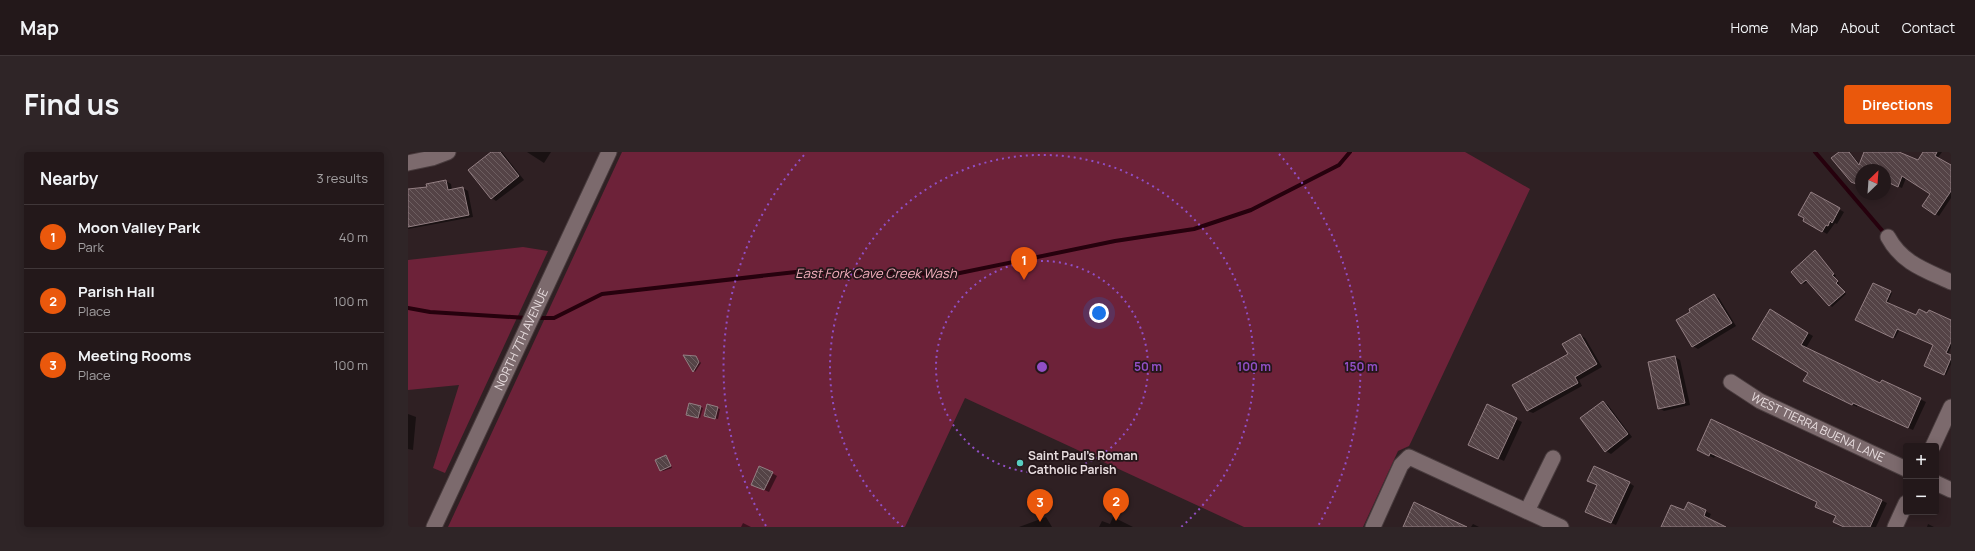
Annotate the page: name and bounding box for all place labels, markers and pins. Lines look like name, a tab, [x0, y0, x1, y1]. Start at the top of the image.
pin: 1	[1011, 247, 1037, 280]
centre of rings	[1035, 360, 1049, 374]
place label: Saint Paul's Roman Catholic Parish	[1028, 447, 1138, 478]
marker: Saint Paul's Roman Catholic Parish	[1015, 458, 1025, 468]
pin: 2	[1103, 488, 1129, 521]
pin: 3	[1027, 489, 1053, 522]

